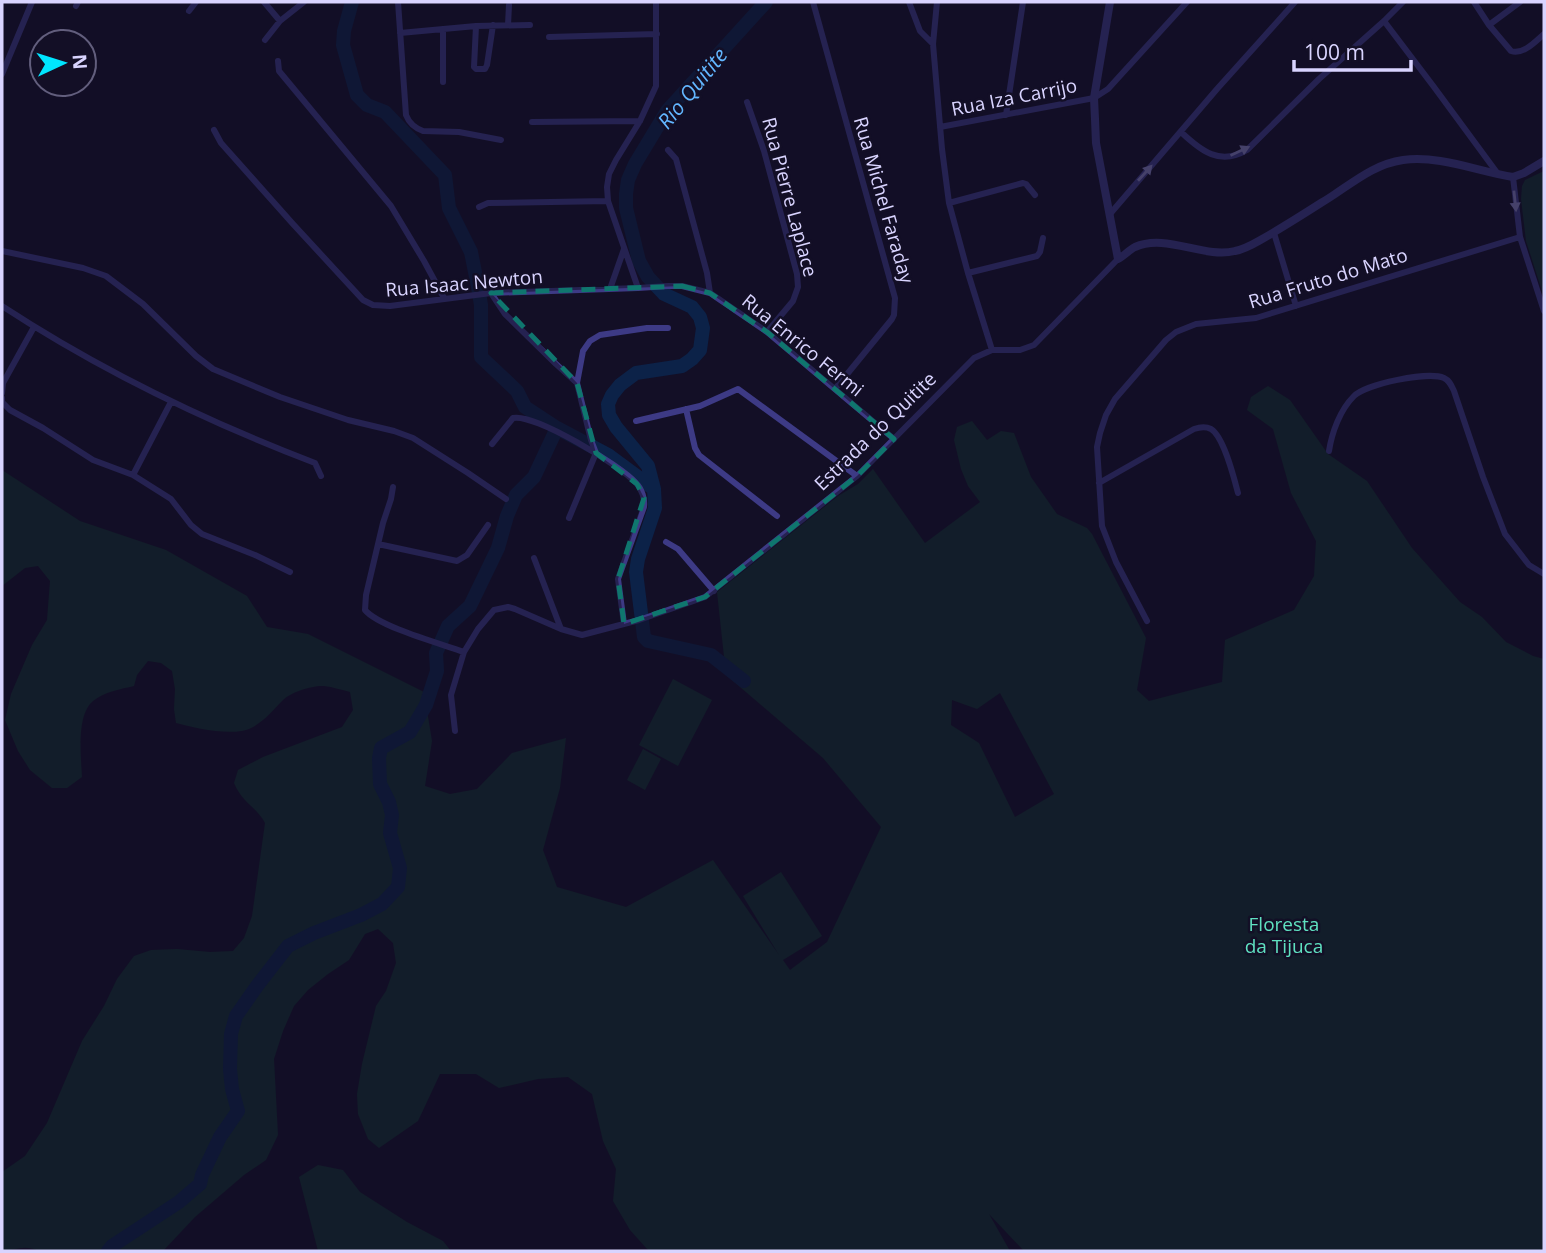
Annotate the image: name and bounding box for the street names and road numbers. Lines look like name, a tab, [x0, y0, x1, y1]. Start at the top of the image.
street label: Rua Iza Carrijo	[949, 72, 1079, 122]
street label: Rua Pierre Laplace	[756, 114, 824, 280]
street label: Rua Michel Faraday	[848, 114, 920, 287]
street label: Rua Fruto do Mato	[1245, 241, 1411, 315]
street label: Rua Isaac Newton	[384, 263, 544, 303]
street label: Rua Enrico Fermi	[737, 288, 869, 402]
street label: Estrada do Quitite	[808, 366, 942, 496]

